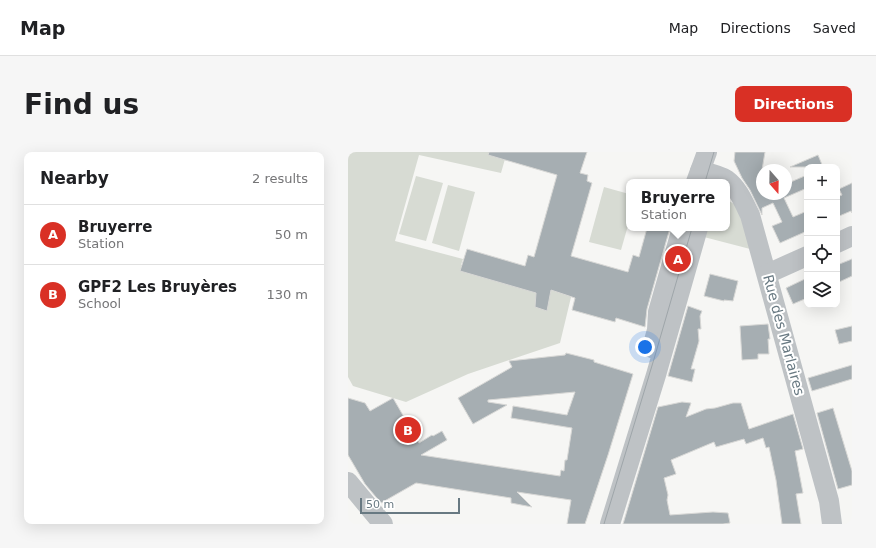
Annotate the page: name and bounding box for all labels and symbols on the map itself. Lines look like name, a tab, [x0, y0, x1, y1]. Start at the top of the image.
north arrow	[756, 164, 792, 200]
pin: A	[665, 244, 691, 274]
street label: Rue des Marlaires	[760, 273, 808, 397]
your location	[635, 337, 655, 357]
pin: B	[395, 415, 421, 445]
scale bar	[360, 496, 460, 515]

